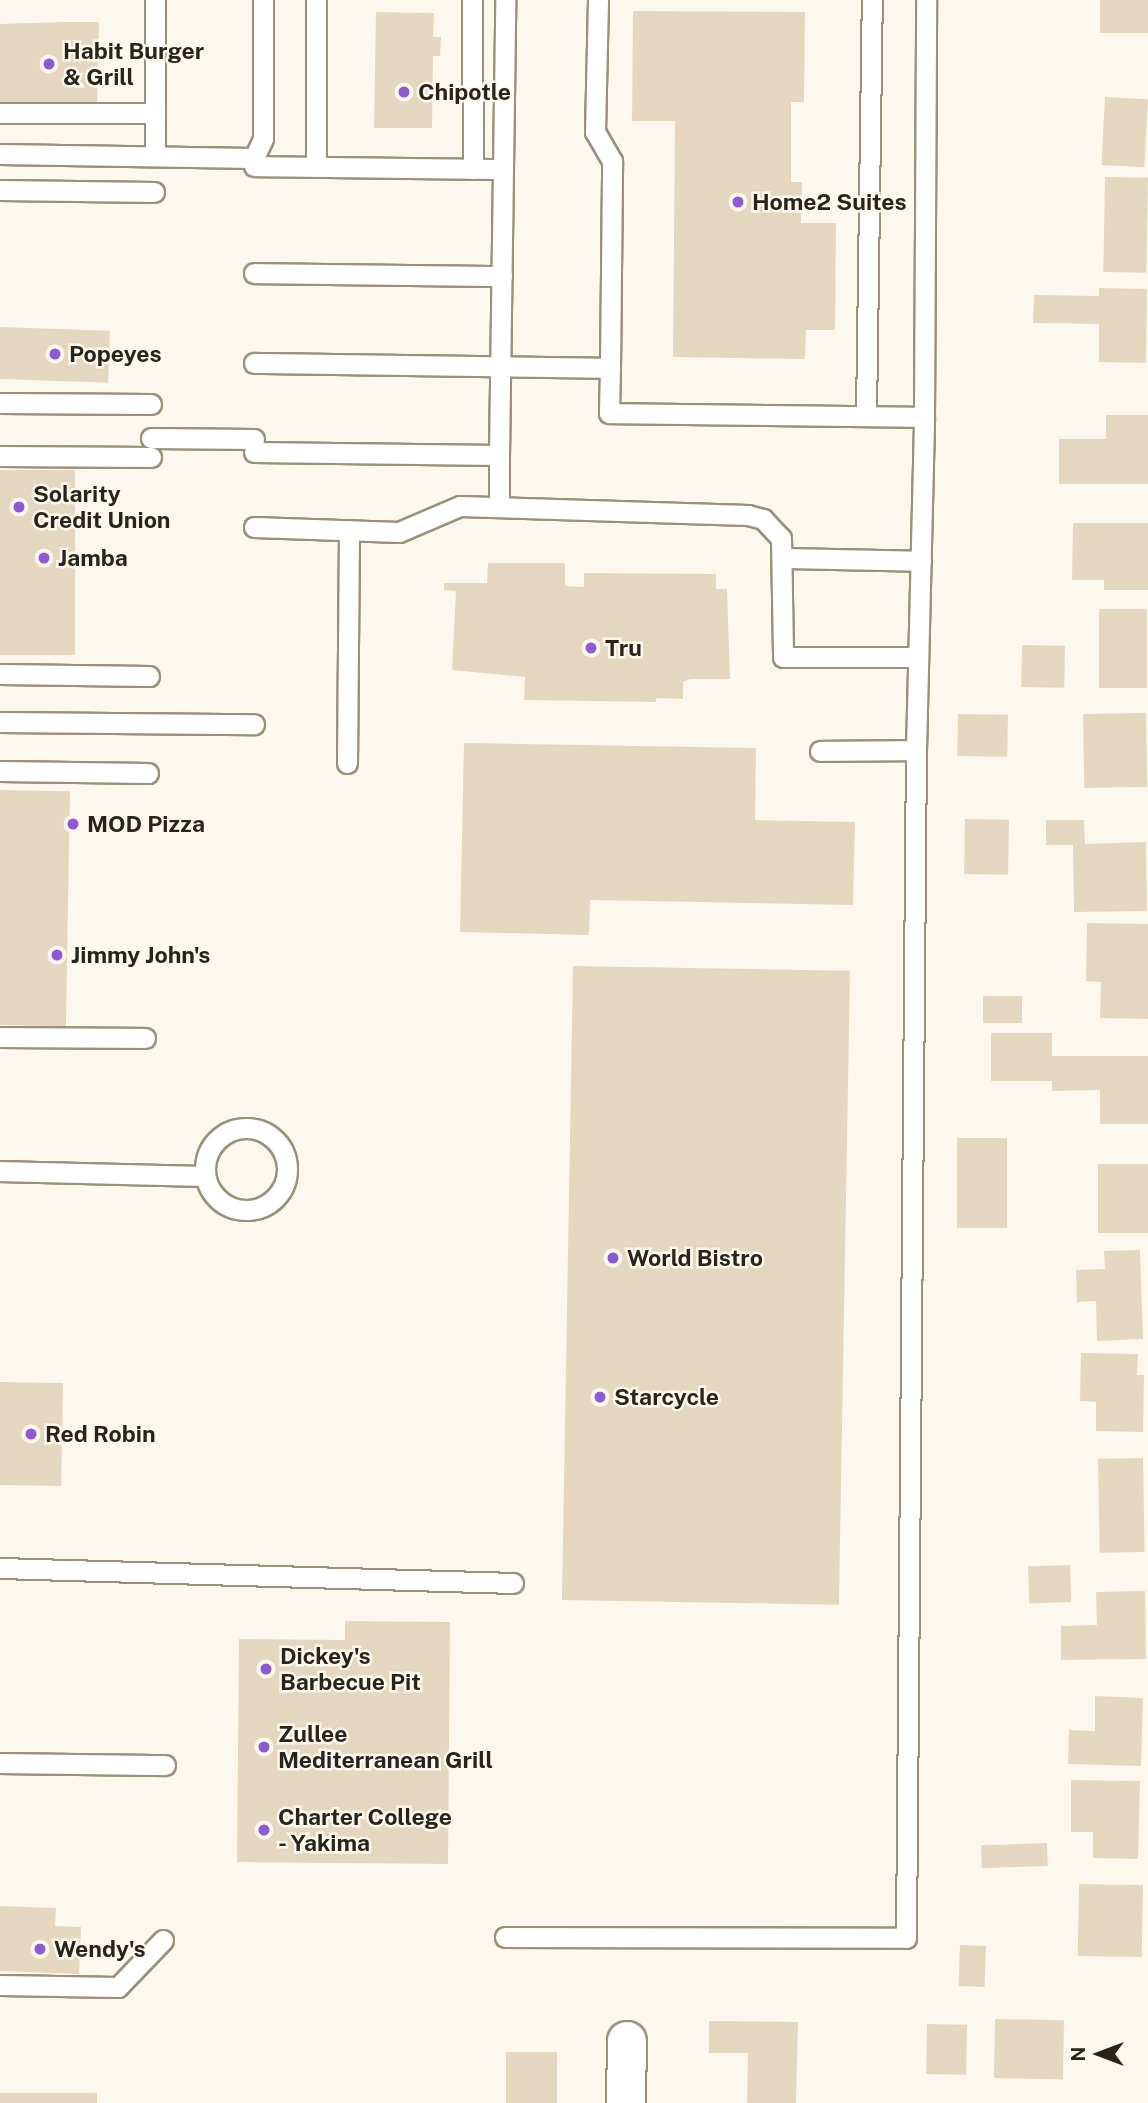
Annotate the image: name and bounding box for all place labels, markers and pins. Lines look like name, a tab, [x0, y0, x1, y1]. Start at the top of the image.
place label: Habit Burger & Grill	[63, 37, 204, 91]
marker: Habit Burger & Grill	[41, 56, 57, 72]
place label: Chipotle	[418, 78, 511, 106]
marker: Chipotle	[396, 84, 412, 100]
place label: Home2 Suites	[752, 188, 907, 216]
marker: Home2 Suites	[730, 194, 746, 210]
place label: Popeyes	[69, 340, 162, 368]
marker: Popeyes	[47, 346, 63, 362]
place label: Solarity Credit Union	[33, 480, 171, 534]
marker: Solarity Credit Union	[11, 499, 27, 515]
place label: Jamba	[58, 544, 128, 572]
marker: Jamba	[36, 550, 52, 566]
place label: Tru	[605, 634, 642, 662]
marker: Tru	[583, 640, 599, 656]
place label: MOD Pizza	[87, 810, 205, 838]
marker: MOD Pizza	[65, 816, 81, 832]
place label: Jimmy John's	[71, 941, 211, 969]
marker: Jimmy John's	[49, 947, 65, 963]
place label: World Bistro	[627, 1244, 763, 1272]
marker: World Bistro	[605, 1250, 621, 1266]
place label: Starcycle	[614, 1383, 719, 1411]
marker: Starcycle	[592, 1389, 608, 1405]
place label: Red Robin	[45, 1420, 156, 1448]
marker: Red Robin	[23, 1426, 39, 1442]
place label: Dickey's Barbecue Pit	[280, 1642, 421, 1696]
marker: Dickey's Barbecue Pit	[258, 1661, 274, 1677]
place label: Zullee Mediterranean Grill	[278, 1720, 493, 1774]
marker: Zullee Mediterranean Grill	[256, 1739, 272, 1755]
place label: Charter College - Yakima	[278, 1803, 452, 1857]
marker: Charter College - Yakima	[256, 1822, 272, 1838]
place label: Wendy's	[54, 1935, 146, 1963]
marker: Wendy's	[32, 1941, 48, 1957]

